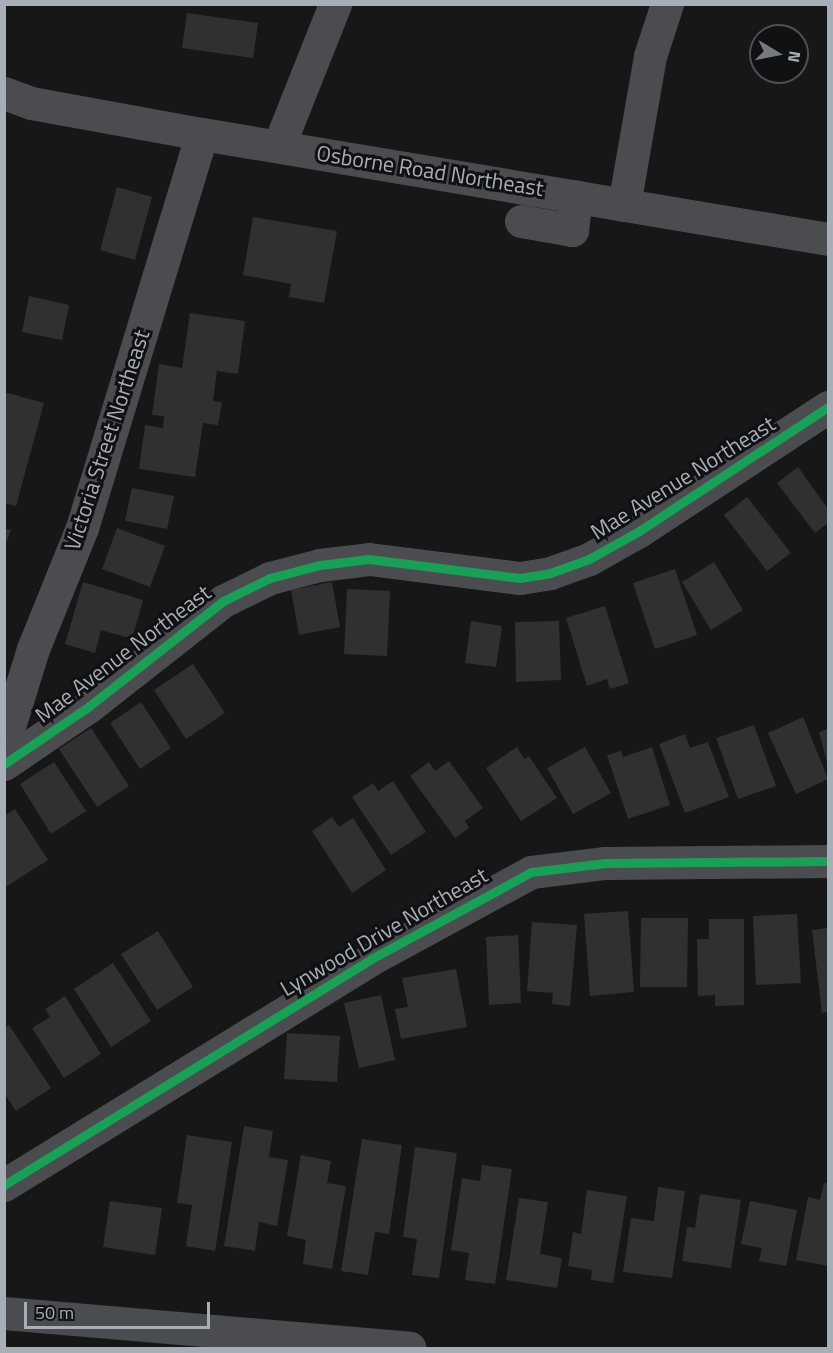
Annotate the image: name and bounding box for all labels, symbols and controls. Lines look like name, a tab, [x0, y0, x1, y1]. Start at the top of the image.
north arrow	[749, 24, 809, 84]
text: N	[782, 49, 808, 64]
street label: Osborne Road Northeast	[315, 140, 545, 202]
street label: Victoria Street Northeast	[59, 327, 155, 553]
street label: Mae Avenue Northeast	[586, 410, 780, 546]
street label: Mae Avenue Northeast	[30, 579, 216, 729]
street label: Lynwood Drive Northeast	[276, 862, 492, 1002]
scale bar	[27, 1290, 213, 1328]
text: 50 m	[35, 1299, 74, 1326]

